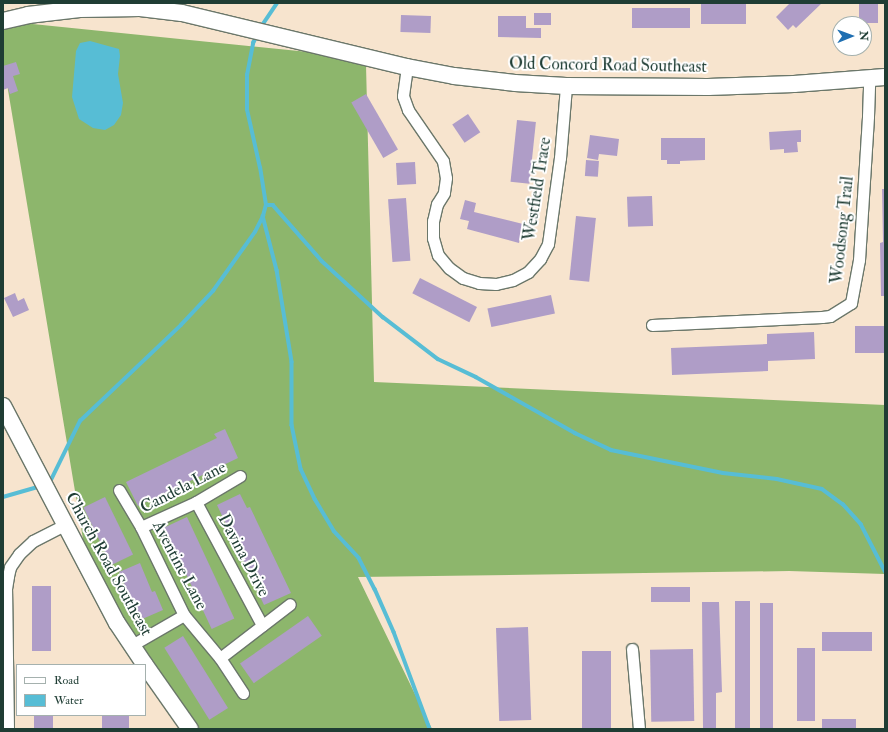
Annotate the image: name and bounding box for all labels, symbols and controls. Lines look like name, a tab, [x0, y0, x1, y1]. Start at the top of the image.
north arrow	[832, 16, 872, 56]
text: N	[857, 31, 870, 41]
street label: Old Concord Road Southeast	[509, 53, 707, 77]
street label: Westfield Trace	[519, 136, 555, 242]
street label: Woodsong Trail	[826, 175, 858, 285]
street label: Candela Lane	[137, 457, 229, 517]
street label: Church Road Southeast	[61, 489, 157, 639]
street label: Davina Drive	[214, 510, 274, 600]
street label: Aventine Lane	[148, 517, 212, 613]
legend	[16, 664, 146, 716]
text: Road	[54, 673, 79, 688]
text: Water	[54, 693, 83, 708]

